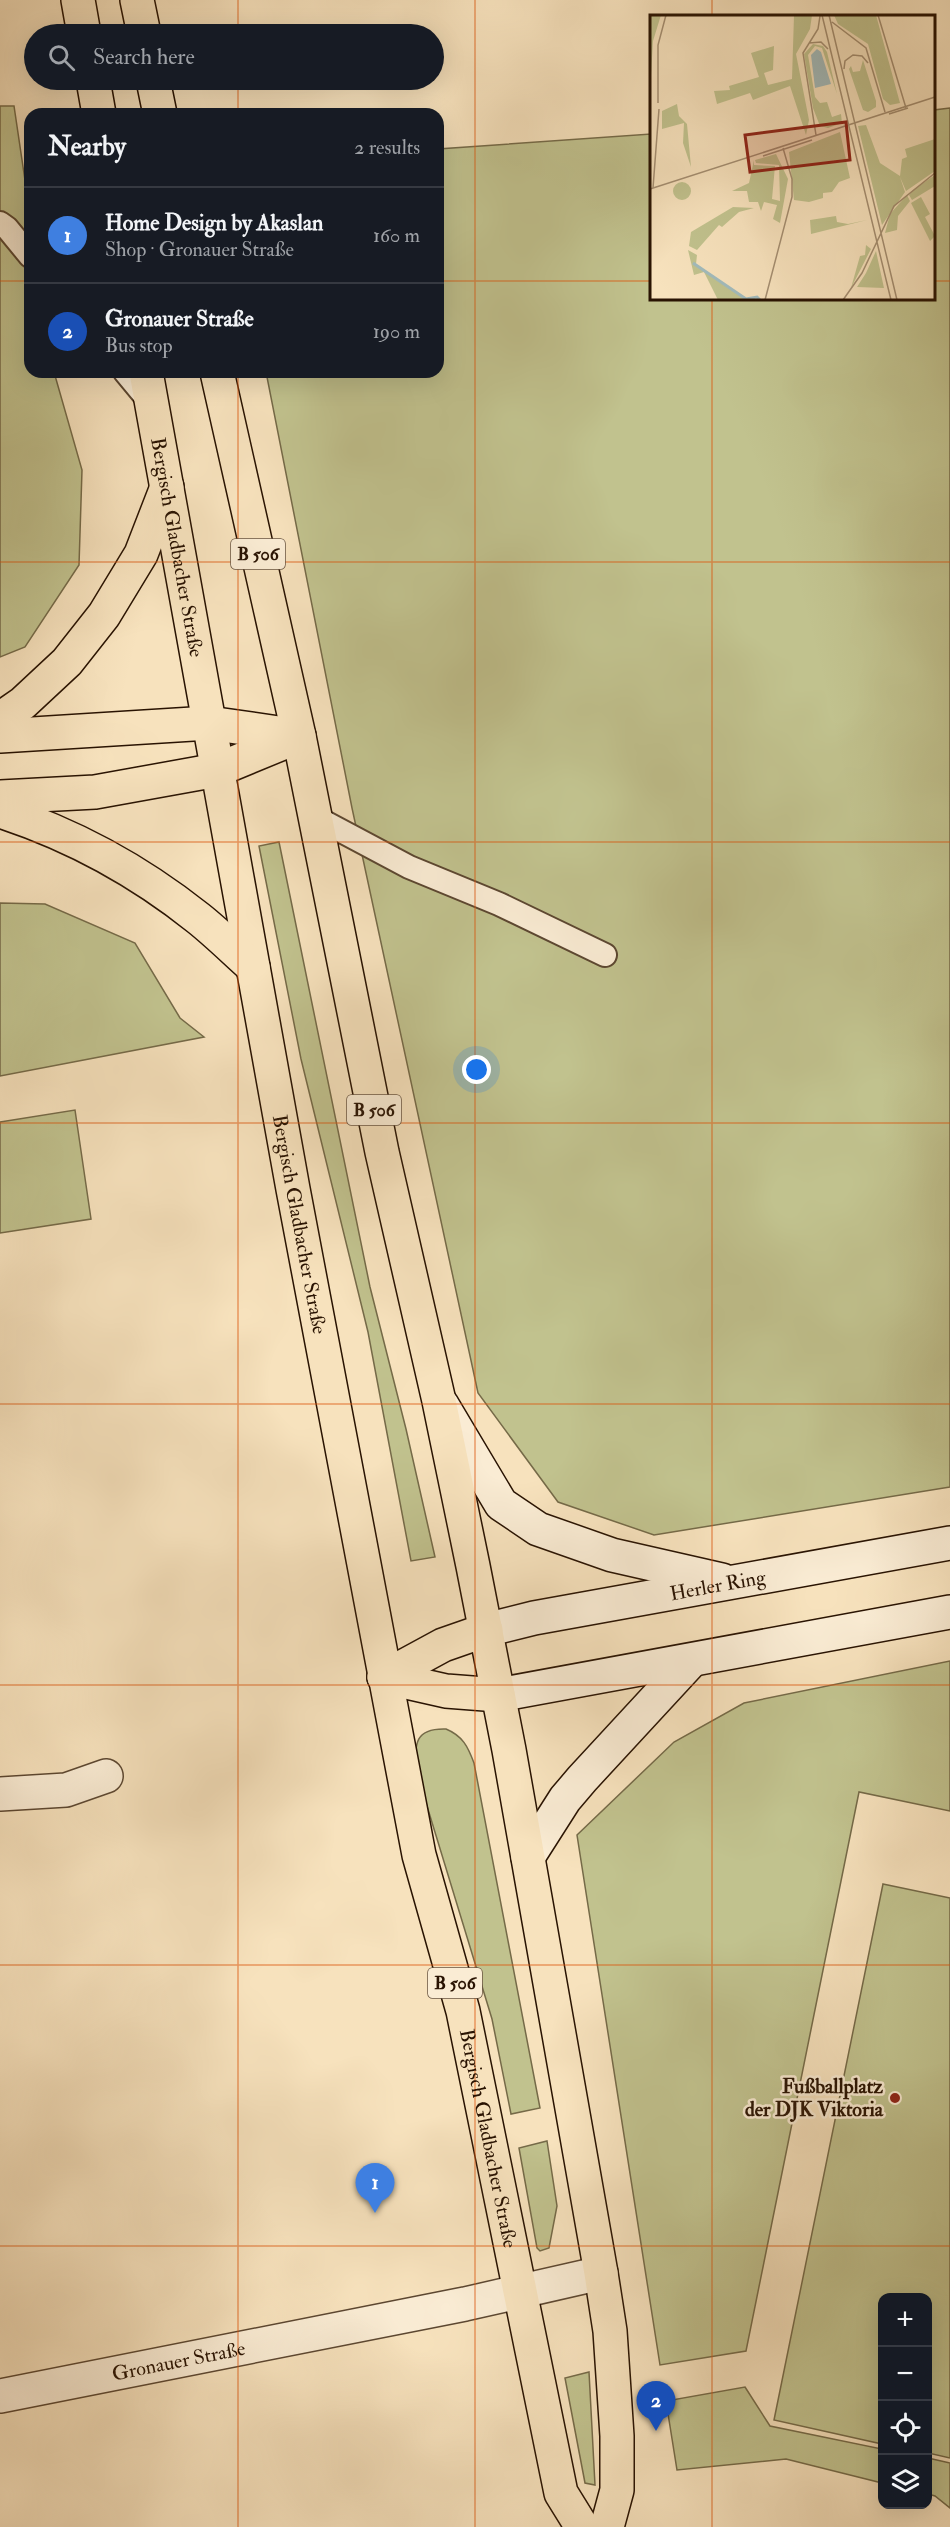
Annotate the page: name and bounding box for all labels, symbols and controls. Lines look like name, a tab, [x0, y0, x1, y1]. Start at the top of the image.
inset map	[650, 15, 935, 300]
search box	[24, 24, 444, 90]
icon: search	[45, 41, 78, 74]
text: Search here	[93, 43, 195, 71]
text: Nearby	[48, 131, 126, 163]
text: 2 results	[354, 135, 420, 160]
text: Home Design by Akaslan	[105, 209, 323, 237]
text: 1	[64, 223, 71, 248]
text: 160 m	[373, 223, 420, 248]
text: Shop · Gronauer Straße	[105, 237, 294, 262]
text: Gronauer Straße	[105, 305, 254, 333]
text: 2	[62, 319, 73, 344]
text: 190 m	[373, 319, 420, 344]
text: Bus stop	[105, 333, 173, 358]
street label: Bergisch Gladbacher Straße	[145, 435, 209, 659]
road number: B 506	[231, 539, 285, 569]
your location	[462, 1055, 491, 1084]
road number: B 506	[347, 1095, 401, 1125]
street label: Bergisch Gladbacher Straße	[267, 1113, 332, 1336]
street label: Herler Ring	[668, 1564, 769, 1606]
road number: B 506	[428, 1968, 482, 1998]
street label: Bergisch Gladbacher Straße	[454, 2027, 523, 2250]
place label: Fußballplatz der DJK Viktoria	[745, 2074, 884, 2122]
marker: Fußballplatz der DJK Viktoria	[888, 2091, 902, 2105]
pin: 1	[356, 2164, 394, 2213]
map controls	[878, 2293, 932, 2509]
button: +	[878, 2293, 932, 2347]
street label: Gronauer Straße	[110, 2336, 247, 2387]
button: −	[878, 2347, 932, 2401]
pin: 2	[636, 2382, 676, 2431]
button: locate	[878, 2401, 932, 2455]
button: layers	[878, 2455, 932, 2509]

